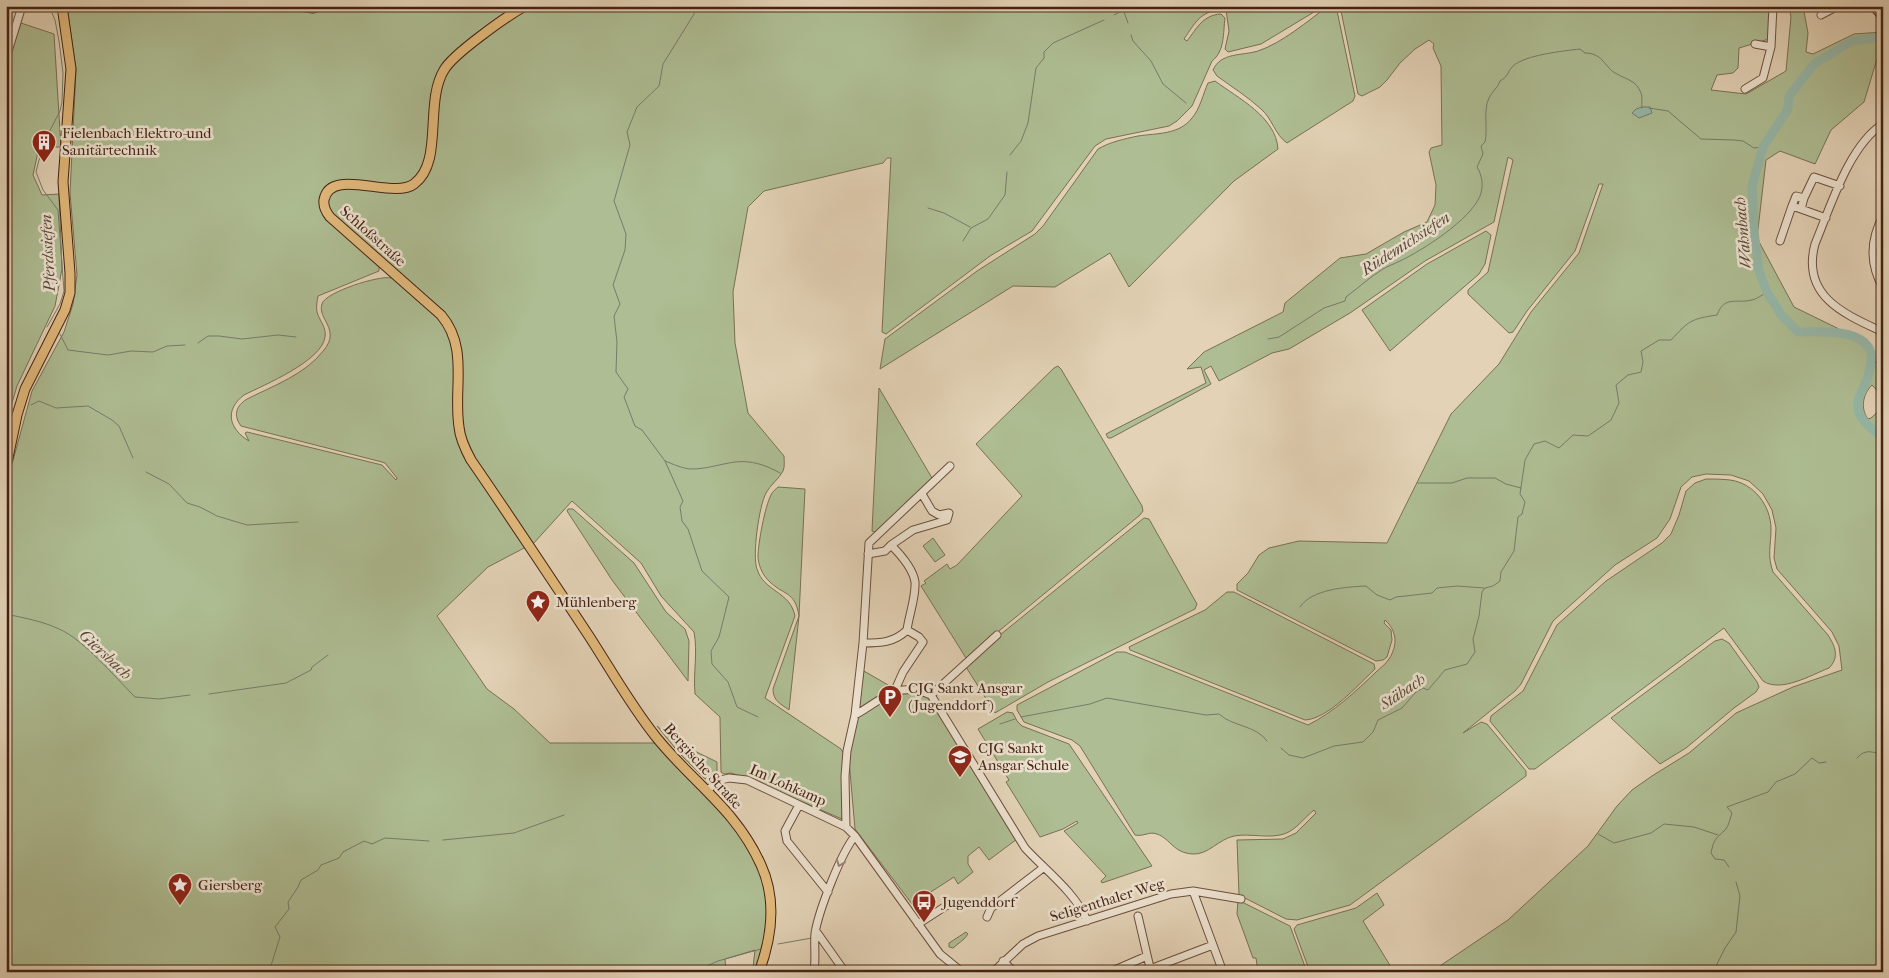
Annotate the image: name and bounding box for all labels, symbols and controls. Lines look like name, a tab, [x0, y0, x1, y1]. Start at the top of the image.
place label: Fielenbach Elektro-und Sanitärtechnik	[62, 124, 212, 159]
building icon: Fielenbach Elektro-und Sanitärtechnik	[31, 129, 57, 163]
water label: Wahnbach	[1730, 197, 1755, 269]
street label: Schloßstraße	[336, 202, 410, 271]
water label: Rüdemichsiefen	[1356, 208, 1453, 280]
water label: Pferdssiefen	[36, 214, 59, 293]
place icon: Mühlenberg	[525, 589, 551, 623]
place label: Mühlenberg	[556, 593, 637, 611]
water label: Giersbach	[75, 625, 136, 683]
water label: Stäbach	[1375, 669, 1429, 714]
place label: CJG Sankt Ansgar (Jugenddorf)	[908, 679, 1023, 714]
parking icon: CJG Sankt Ansgar (Jugenddorf)	[877, 684, 903, 718]
street label: Bergische Straße	[660, 719, 747, 813]
place label: CJG Sankt Ansgar Schule	[977, 739, 1070, 774]
school or university icon: CJG Sankt Ansgar Schule	[947, 744, 973, 778]
street label: Im Lohkamp	[747, 760, 829, 810]
one-way arrow	[836, 858, 846, 867]
place icon: Giersberg	[167, 872, 193, 906]
street label: Seligenthaler Weg	[1048, 874, 1167, 926]
place label: Giersberg	[198, 876, 263, 894]
bus stop icon: Jugenddorf	[911, 889, 937, 923]
place label: Jugenddorf	[941, 893, 1018, 911]

